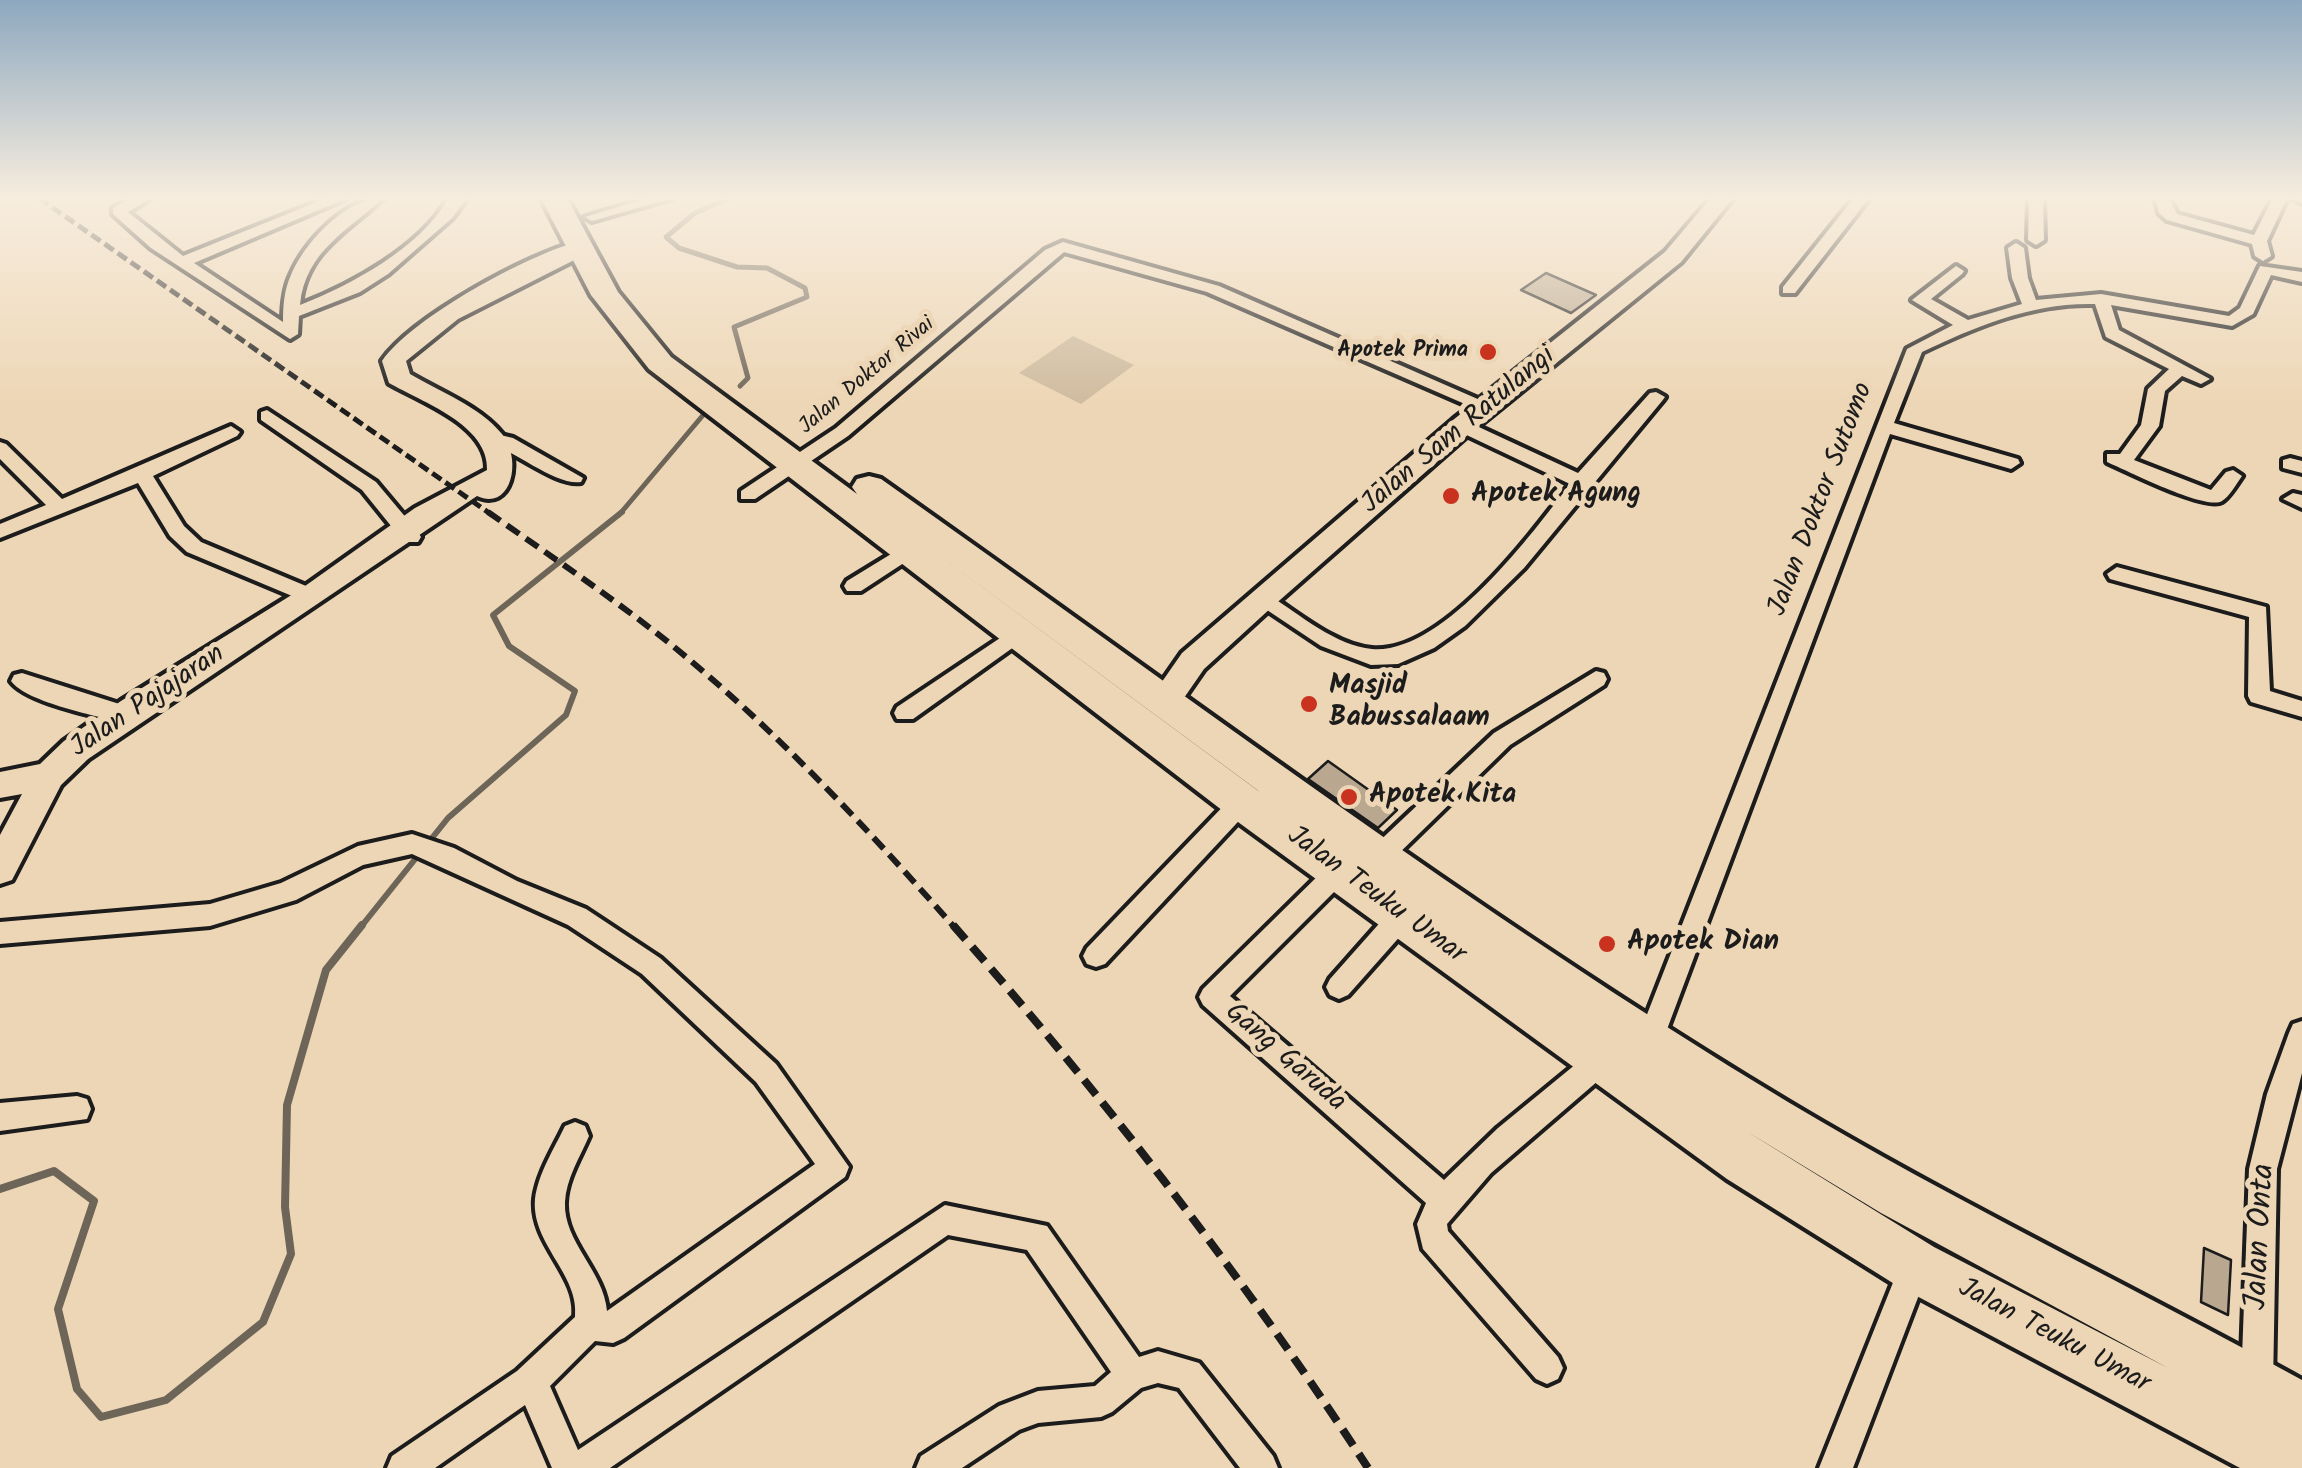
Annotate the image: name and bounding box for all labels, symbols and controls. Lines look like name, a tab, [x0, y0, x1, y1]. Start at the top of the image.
street label: Jalan Doktor Rivai	[795, 313, 941, 441]
place label: Apotek Prima	[1337, 339, 1468, 365]
street label: Jalan Sam Ratulangi	[1356, 341, 1564, 523]
marker: Apotek Prima	[1477, 341, 1499, 363]
street label: Jalan Doktor Sutomo	[1763, 379, 1883, 621]
place label: Apotek Agung	[1471, 479, 1641, 513]
marker: Apotek Agung	[1440, 485, 1462, 507]
street label: Jalan Pajajaran	[66, 639, 232, 767]
place label: Masjid Babussalaam	[1329, 671, 1490, 737]
marker: Masjid Babussalaam	[1298, 693, 1320, 715]
place label: Apotek Kita	[1369, 780, 1516, 814]
marker: Apotek Kita	[1338, 786, 1360, 808]
street label: Jalan Teuku Umar	[1279, 821, 1471, 973]
place label: Apotek Dian	[1627, 927, 1779, 961]
marker: Apotek Dian	[1596, 933, 1618, 955]
street label: Gang Garuda	[1216, 997, 1352, 1121]
street label: Jalan Onta	[2240, 1163, 2286, 1311]
street label: Jalan Teuku Umar	[1951, 1273, 2155, 1403]

